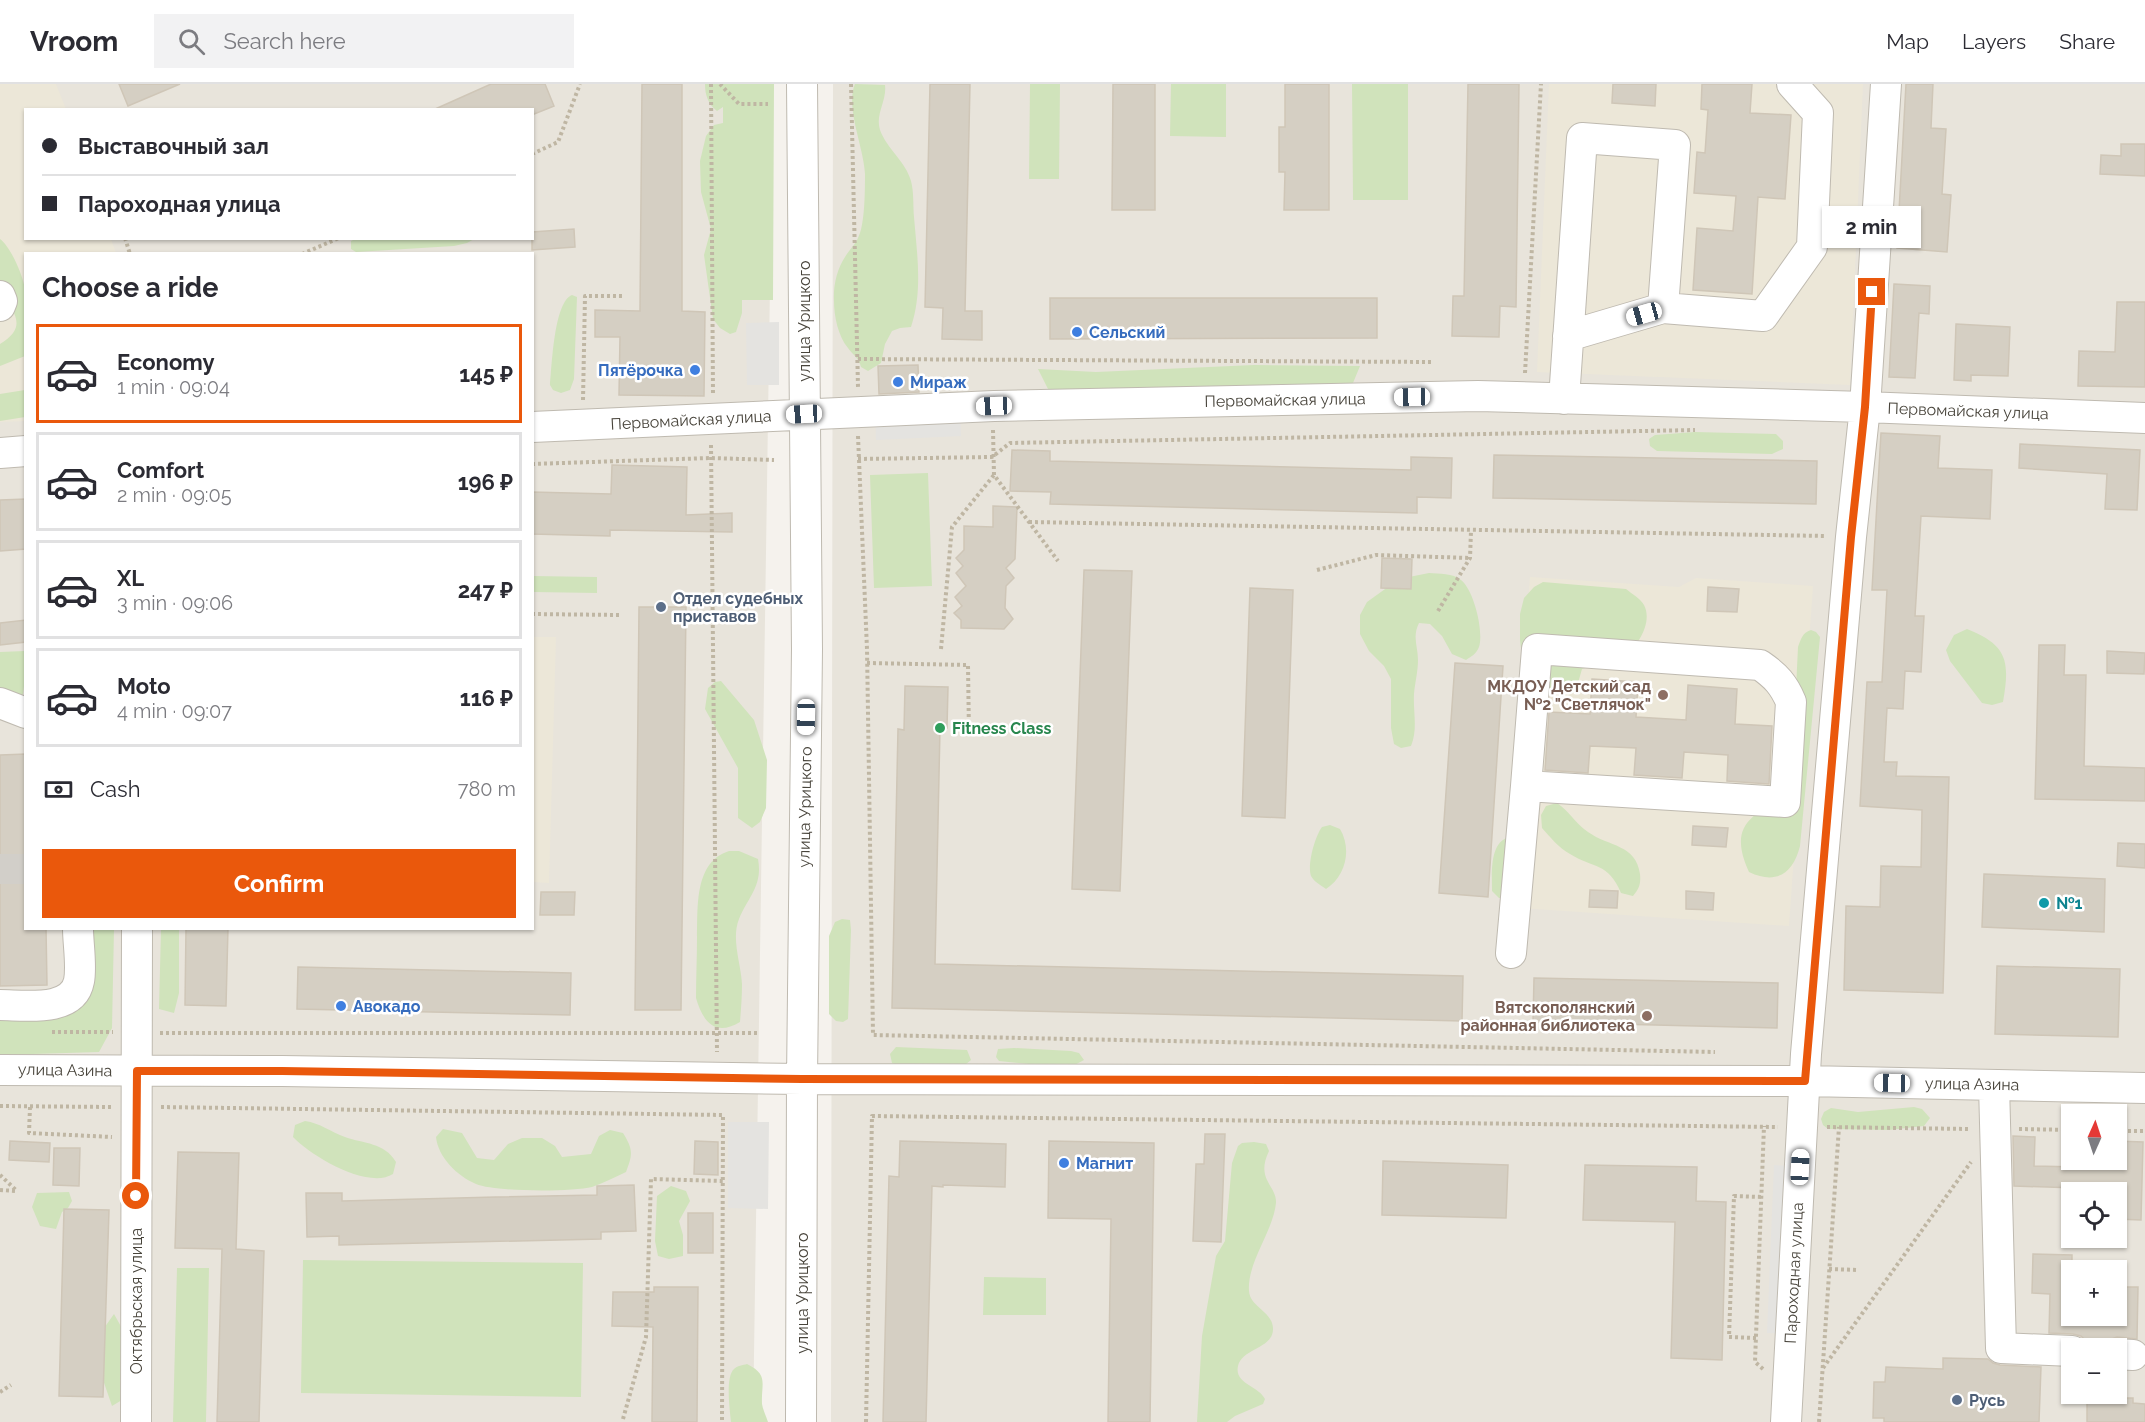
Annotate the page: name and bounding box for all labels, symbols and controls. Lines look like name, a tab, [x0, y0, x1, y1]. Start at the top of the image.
search box	[154, 14, 574, 68]
text: Vroom	[30, 25, 118, 58]
icon: search	[175, 25, 208, 58]
text: Search here	[223, 28, 346, 54]
text: Map	[1886, 29, 1929, 54]
text: Layers	[1962, 29, 2026, 54]
text: Share	[2059, 29, 2115, 54]
text: Выставочный зал	[78, 133, 269, 159]
text: Пароходная улица	[78, 191, 281, 217]
callout: 2 min	[1822, 205, 1922, 247]
text: 2 min	[1846, 215, 1897, 239]
street label: улица Урицкого	[795, 260, 814, 382]
text: Choose a ride	[42, 272, 218, 303]
route end	[1858, 278, 1885, 305]
car	[1624, 300, 1664, 328]
place label: Сельский	[1089, 323, 1165, 342]
marker: Сельский	[1070, 325, 1084, 339]
icon: car	[45, 347, 99, 401]
text: Economy	[117, 349, 215, 375]
text: 145 ₽	[459, 361, 513, 387]
place label: Пятёрочка	[598, 361, 683, 380]
marker: Пятёрочка	[688, 363, 702, 377]
place label: Мираж	[910, 373, 967, 392]
text: 1 min · 09:04	[117, 375, 230, 399]
marker: Мираж	[891, 375, 905, 389]
car	[1394, 388, 1430, 406]
street label: Первомайская улица	[1204, 389, 1366, 411]
car	[976, 396, 1012, 416]
street label: Первомайская улица	[1887, 399, 2049, 423]
car	[786, 404, 822, 424]
street label: Первомайская улица	[610, 406, 772, 434]
icon: car	[45, 455, 99, 509]
text: Comfort	[117, 457, 204, 483]
text: 196 ₽	[458, 469, 513, 495]
text: 2 min · 09:05	[117, 483, 232, 507]
icon: car	[45, 563, 99, 617]
text: XL	[117, 565, 144, 591]
text: 247 ₽	[458, 577, 513, 603]
place label: Отдел судебных приставов	[673, 589, 803, 626]
text: 3 min · 09:06	[117, 591, 233, 615]
marker: Отдел судебных приставов	[654, 600, 668, 614]
icon: car	[45, 671, 99, 725]
text: Moto	[117, 673, 171, 699]
place label: МКДОУ Детский сад №2 "Светлячок"	[1487, 677, 1651, 714]
text: 116 ₽	[460, 685, 513, 711]
marker: МКДОУ Детский сад №2 "Светлячок"	[1656, 688, 1670, 702]
text: 4 min · 09:07	[117, 699, 232, 723]
car	[797, 699, 815, 735]
place label: Fitness Class	[952, 719, 1051, 738]
marker: Fitness Class	[933, 721, 947, 735]
street label: улица Урицкого	[794, 746, 816, 868]
icon: cash	[42, 773, 75, 806]
text: Cash	[90, 776, 141, 802]
text: 780 m	[458, 777, 516, 801]
button: Confirm	[42, 849, 516, 918]
place label: №1	[2056, 894, 2082, 913]
marker: №1	[2037, 896, 2051, 910]
place label: Авокадо	[353, 997, 421, 1016]
place label: Вятскополянский районная библиотека	[1460, 998, 1635, 1035]
marker: Авокадо	[334, 999, 348, 1013]
marker: Вятскополянский районная библиотека	[1640, 1009, 1654, 1023]
street label: улица Азина	[18, 1060, 112, 1080]
car	[1874, 1074, 1910, 1092]
street label: улица Азина	[1925, 1074, 2019, 1094]
north arrow	[2061, 1104, 2127, 1170]
map controls	[2061, 1104, 2127, 1404]
car	[1790, 1149, 1810, 1185]
place label: Магнит	[1076, 1154, 1133, 1173]
marker: Магнит	[1057, 1156, 1071, 1170]
route start	[122, 1182, 149, 1209]
button: locate	[2061, 1182, 2127, 1248]
street label: Пароходная улица	[1781, 1202, 1807, 1344]
street label: Октябрьская улица	[127, 1228, 146, 1374]
street label: улица Урицкого	[793, 1232, 812, 1354]
button: +	[2061, 1260, 2127, 1326]
button: −	[2061, 1338, 2127, 1404]
place label: Русь	[1969, 1391, 2006, 1410]
marker: Русь	[1950, 1393, 1964, 1407]

